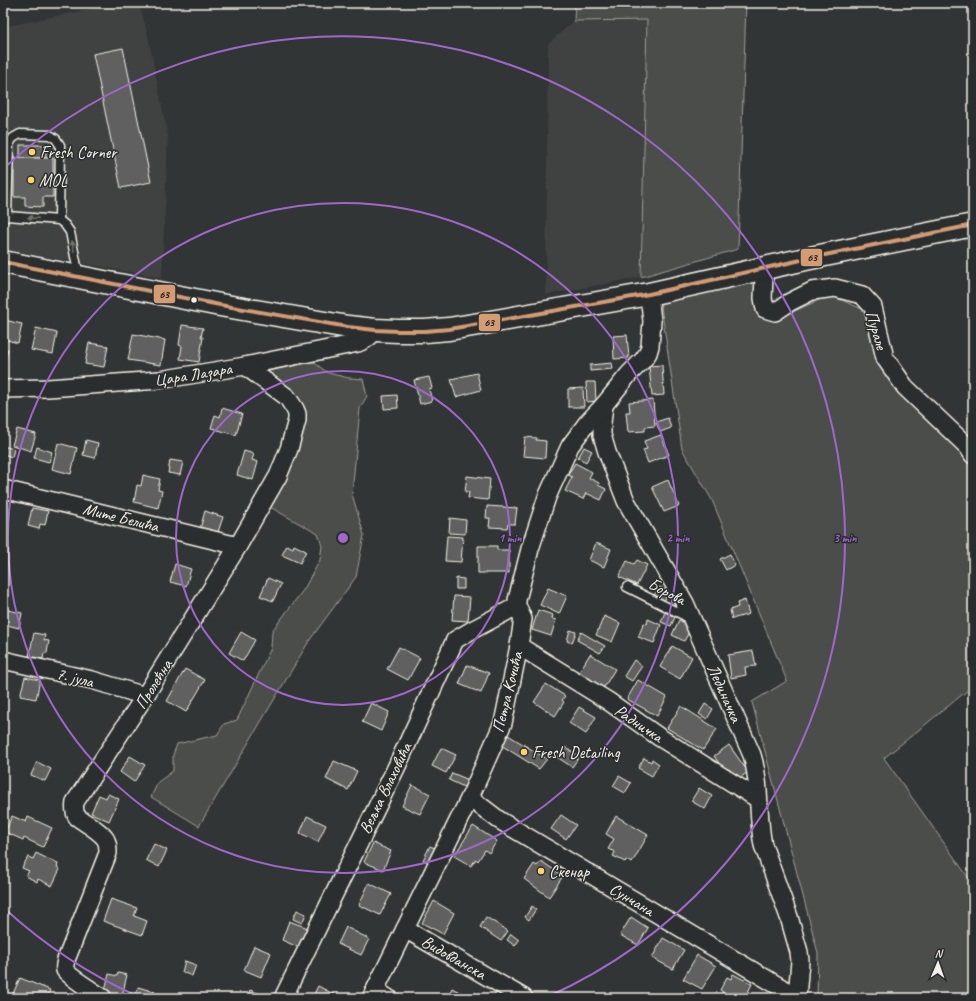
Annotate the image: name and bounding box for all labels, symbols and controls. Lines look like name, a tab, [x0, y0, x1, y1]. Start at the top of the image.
place label: Fresh Corner	[40, 142, 118, 163]
marker: Fresh Corner	[27, 147, 37, 157]
place label: MOL	[39, 170, 68, 191]
marker: MOL	[26, 175, 36, 185]
one-way arrow	[27, 215, 39, 222]
one-way arrow	[70, 240, 76, 252]
line badge: 63	[800, 248, 823, 267]
text: 63	[807, 250, 818, 264]
line badge: 63	[153, 284, 176, 304]
text: 63	[159, 287, 170, 301]
unlabelled marker	[189, 295, 199, 305]
street label: Пурале	[861, 308, 892, 353]
line badge: 63	[478, 313, 501, 332]
text: 63	[484, 315, 495, 329]
street label: Цара Лазара	[153, 358, 235, 392]
street label: Мите Белића	[81, 498, 162, 537]
text: 1 min	[499, 530, 522, 546]
text: 2 min	[667, 530, 690, 546]
text: 3 min	[834, 530, 857, 546]
centre of rings	[336, 531, 350, 545]
street label: Борова	[645, 573, 691, 611]
street label: Петра Кочића	[487, 648, 528, 735]
street label: Пролећна	[130, 654, 178, 713]
street label: Лединачка	[702, 661, 747, 727]
street label: 7. јула	[54, 663, 97, 692]
street label: Радничка	[611, 700, 669, 748]
street label: Вељка Влаховића	[354, 738, 417, 837]
place label: Fresh Detailing	[532, 742, 621, 763]
marker: Fresh Detailing	[519, 747, 529, 757]
place label: Скенар	[549, 861, 591, 882]
marker: Скенар	[536, 866, 546, 876]
street label: Сунчана	[606, 878, 659, 922]
street label: Видовданска	[418, 931, 491, 985]
north arrow	[918, 943, 958, 983]
text: N	[935, 946, 944, 960]

